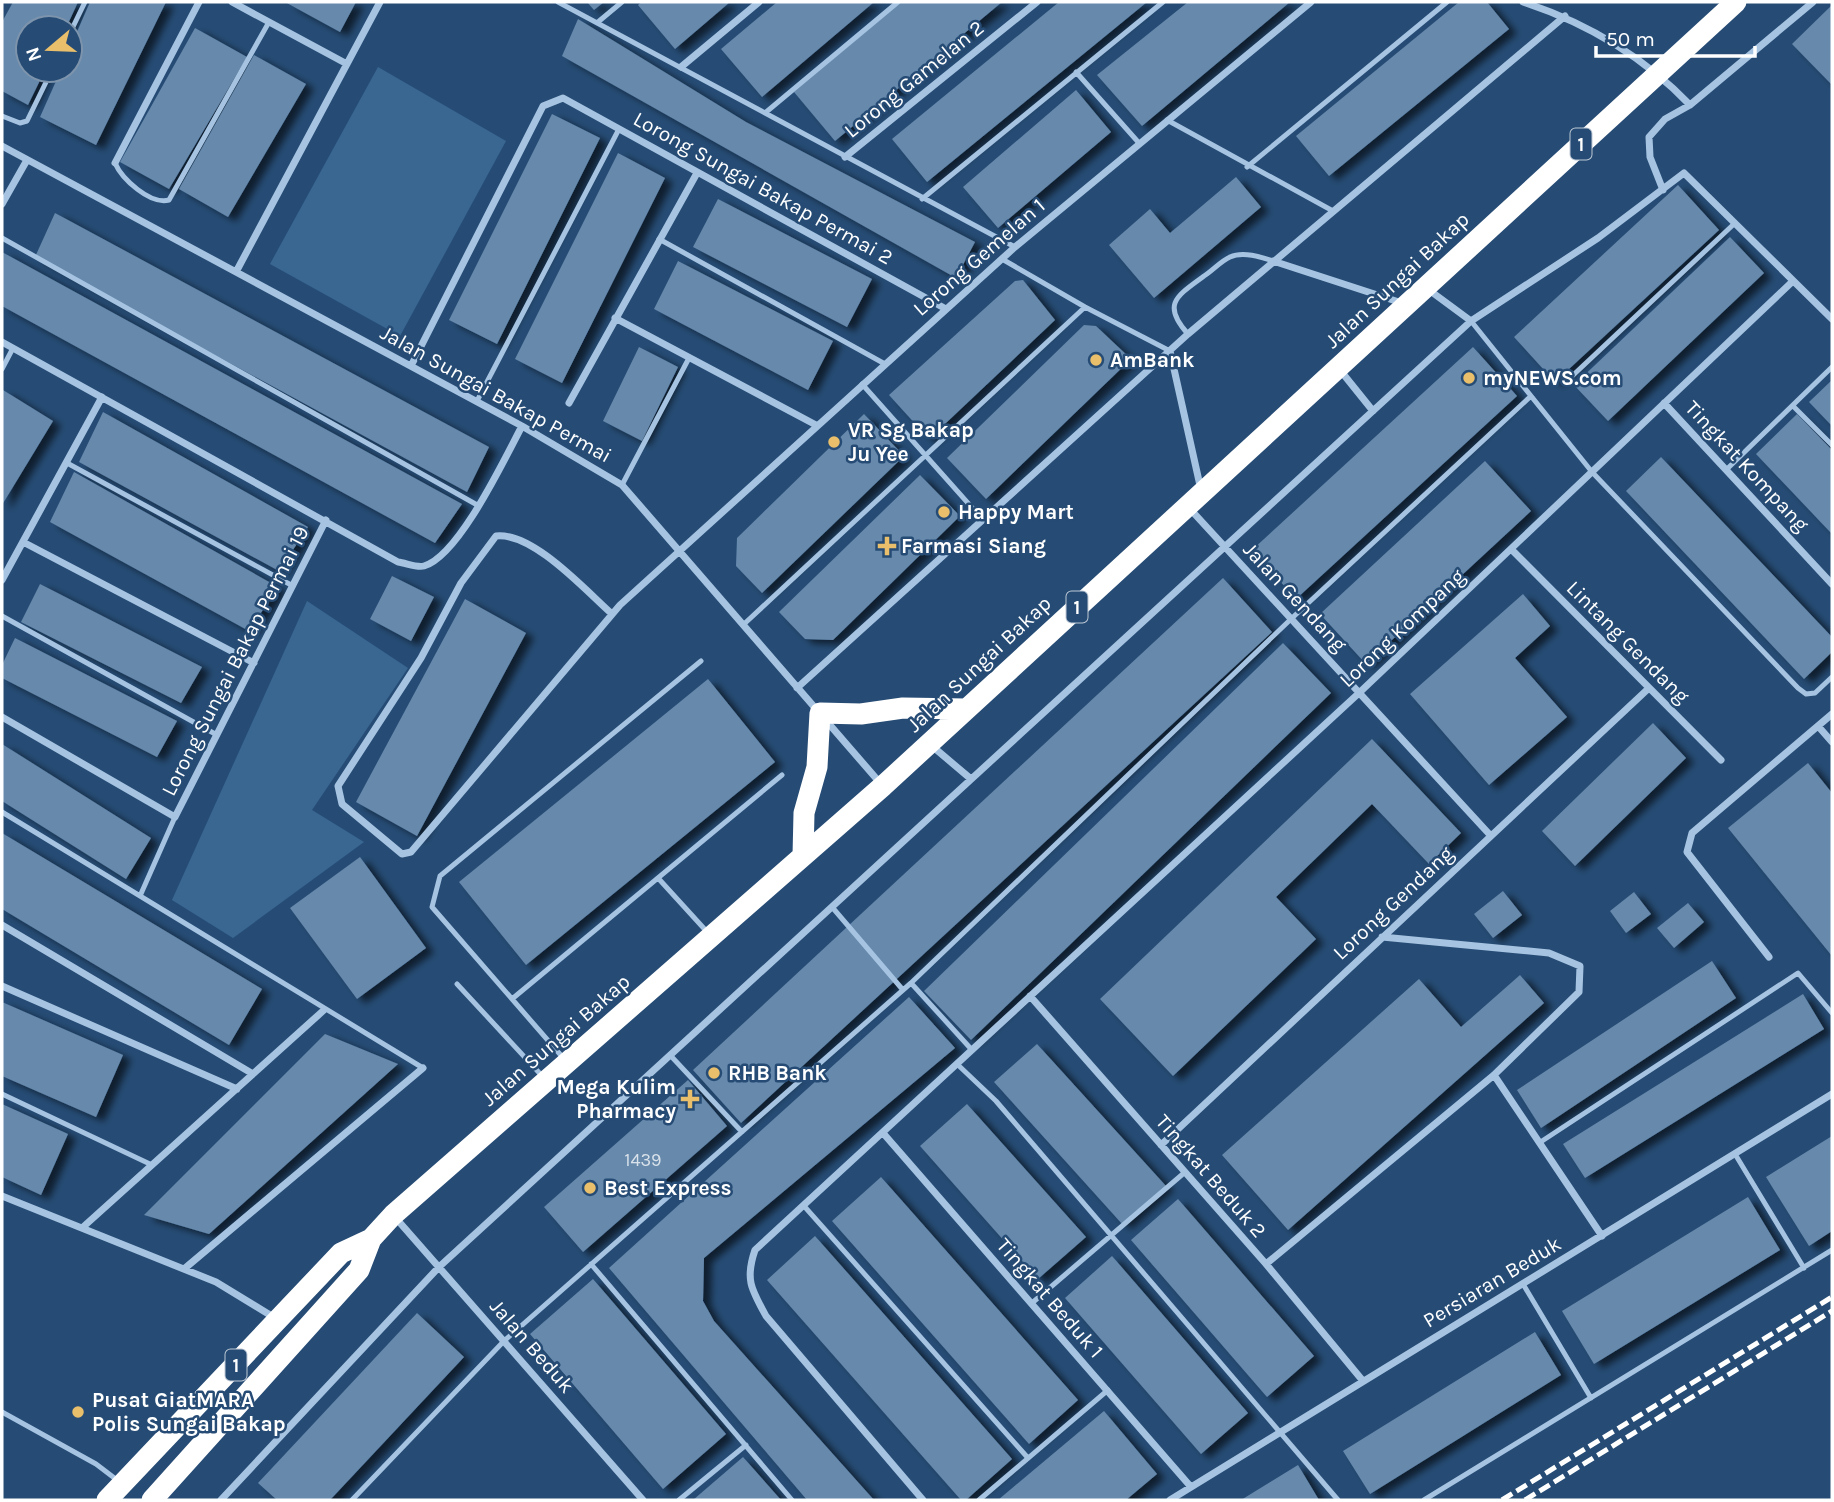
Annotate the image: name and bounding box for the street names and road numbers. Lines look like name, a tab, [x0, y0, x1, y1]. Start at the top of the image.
street label: Lorong Gamelan 2	[839, 15, 989, 143]
street label: Lorong Sungai Bakap Permai 2	[629, 107, 897, 269]
road number: 1	[1570, 128, 1592, 160]
street label: Lorong Gemelan 1	[908, 193, 1050, 321]
street label: Jalan Sungai Bakap	[1320, 207, 1474, 353]
street label: Jalan Sungai Bakap Permai	[376, 320, 616, 468]
street label: Tingkat Kompang	[1680, 396, 1814, 536]
street label: Lorong Sungai Bakap Permai 19	[156, 522, 314, 800]
street label: Jalan Gendang	[1238, 537, 1352, 657]
street label: Lorong Kompang	[1335, 564, 1470, 692]
street label: Lintang Gendang	[1562, 576, 1694, 708]
street label: Jalan Sungai Bakap	[902, 591, 1056, 737]
road number: 1	[1066, 592, 1088, 622]
street label: Lorong Gendang	[1328, 841, 1458, 965]
street label: Jalan Sungai Bakap	[477, 969, 635, 1111]
street label: Tingkat Beduk 2	[1151, 1109, 1271, 1243]
street label: Persiaran Beduk	[1419, 1231, 1565, 1333]
street label: Tingkat Beduk 1	[992, 1233, 1108, 1363]
street label: Jalan Beduk	[485, 1294, 579, 1398]
road number: 1	[226, 1350, 246, 1380]

